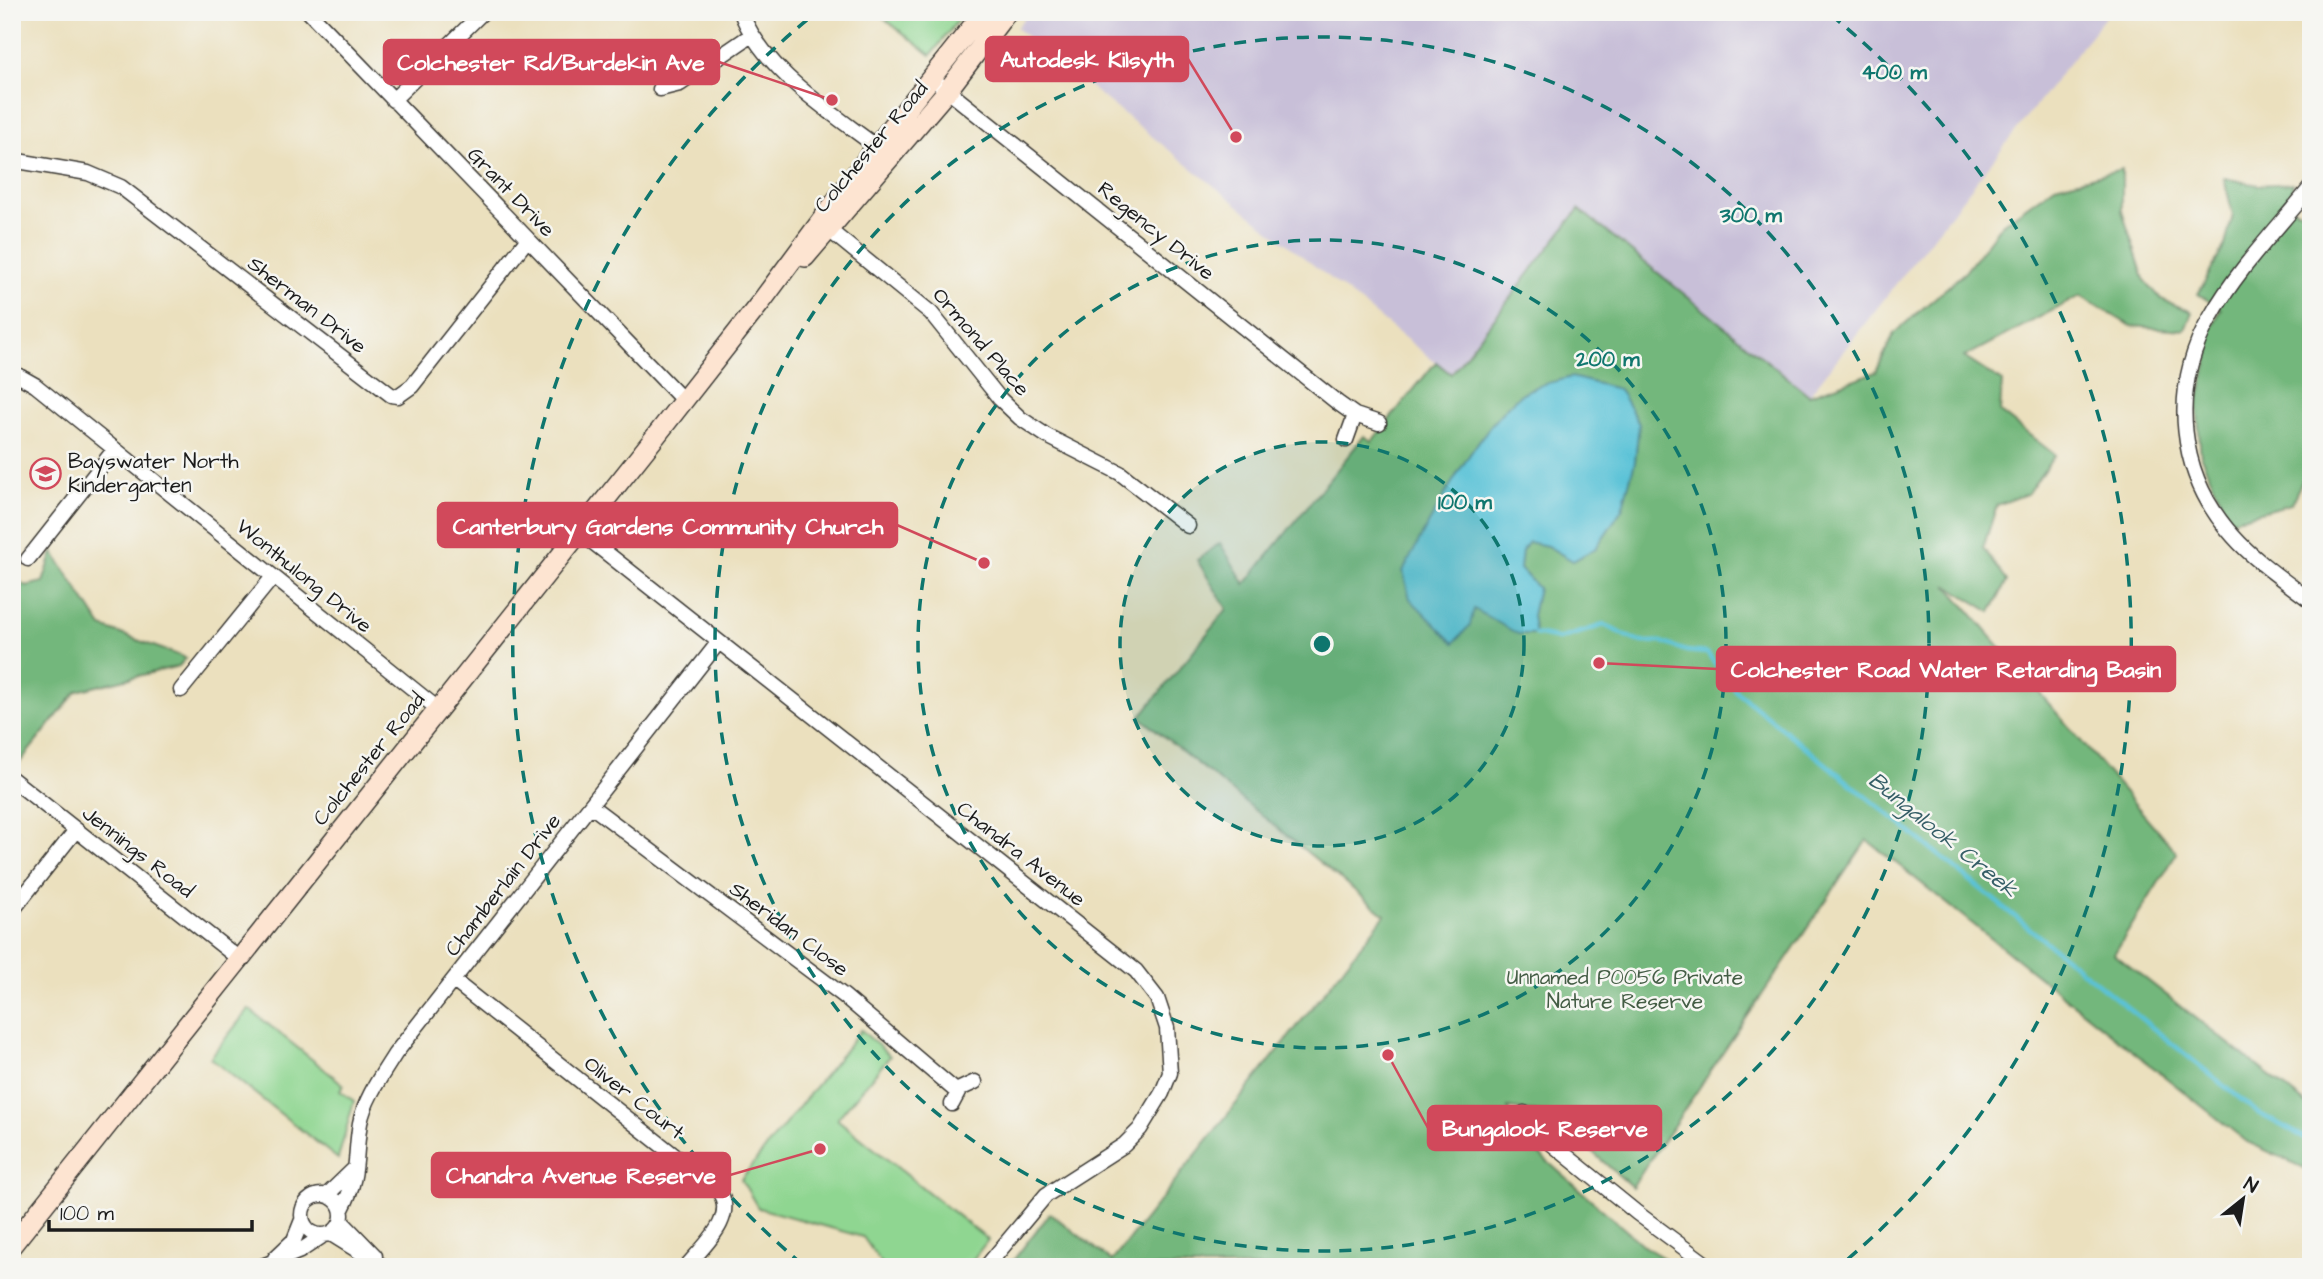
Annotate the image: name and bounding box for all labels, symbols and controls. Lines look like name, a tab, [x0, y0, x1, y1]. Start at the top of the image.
callout: Autodesk Kilsyth	[986, 37, 1188, 81]
callout: Colchester Rd/Burdekin Ave	[384, 40, 719, 84]
text: Autodesk Kilsyth	[1000, 44, 1174, 78]
text: Colchester Rd/Burdekin Ave	[397, 47, 705, 79]
text: 400 m	[1861, 58, 1927, 87]
street label: Colchester Road	[807, 75, 935, 219]
street label: Grant Drive	[461, 141, 561, 243]
street label: Regency Drive	[1090, 175, 1221, 289]
text: 300 m	[1719, 201, 1783, 230]
street label: Sherman Drive	[242, 249, 372, 361]
street label: Ormond Place	[926, 281, 1036, 403]
text: 200 m	[1575, 345, 1640, 374]
place label: Bayswater North Kindergarten	[68, 447, 239, 502]
school or university icon: Bayswater North Kindergarten	[28, 456, 62, 490]
text: 100 m	[1438, 488, 1493, 517]
callout: Canterbury Gardens Community Church	[438, 503, 897, 547]
text: Canterbury Gardens Community Church	[453, 511, 884, 545]
street label: Wonthulong Drive	[229, 512, 378, 641]
centre of rings	[1310, 632, 1334, 656]
callout: Colchester Road Water Retarding Basin	[1717, 647, 2175, 691]
text: Colchester Road Water Retarding Basin	[1731, 654, 2162, 687]
street label: Colchester Road	[306, 686, 432, 832]
water label: Bungalook Creek	[1861, 765, 2025, 907]
street label: Chandra Avenue	[951, 795, 1091, 913]
street label: Jennings Road	[75, 799, 200, 907]
street label: Chamberlain Drive	[438, 808, 568, 962]
street label: Sheridan Close	[723, 875, 855, 983]
park label: Unnamed P0056 Private Nature Reserve	[1507, 963, 1743, 1016]
street label: Oliver Court	[578, 1050, 691, 1147]
callout: Bungalook Reserve	[1428, 1106, 1661, 1150]
text: Bungalook Reserve	[1442, 1113, 1648, 1146]
callout: Chandra Avenue Reserve	[432, 1153, 730, 1197]
text: Chandra Avenue Reserve	[446, 1160, 717, 1192]
north arrow	[2208, 1164, 2278, 1234]
text: N	[2239, 1171, 2263, 1200]
scale bar	[49, 1188, 252, 1232]
text: 100 m	[60, 1199, 115, 1228]

